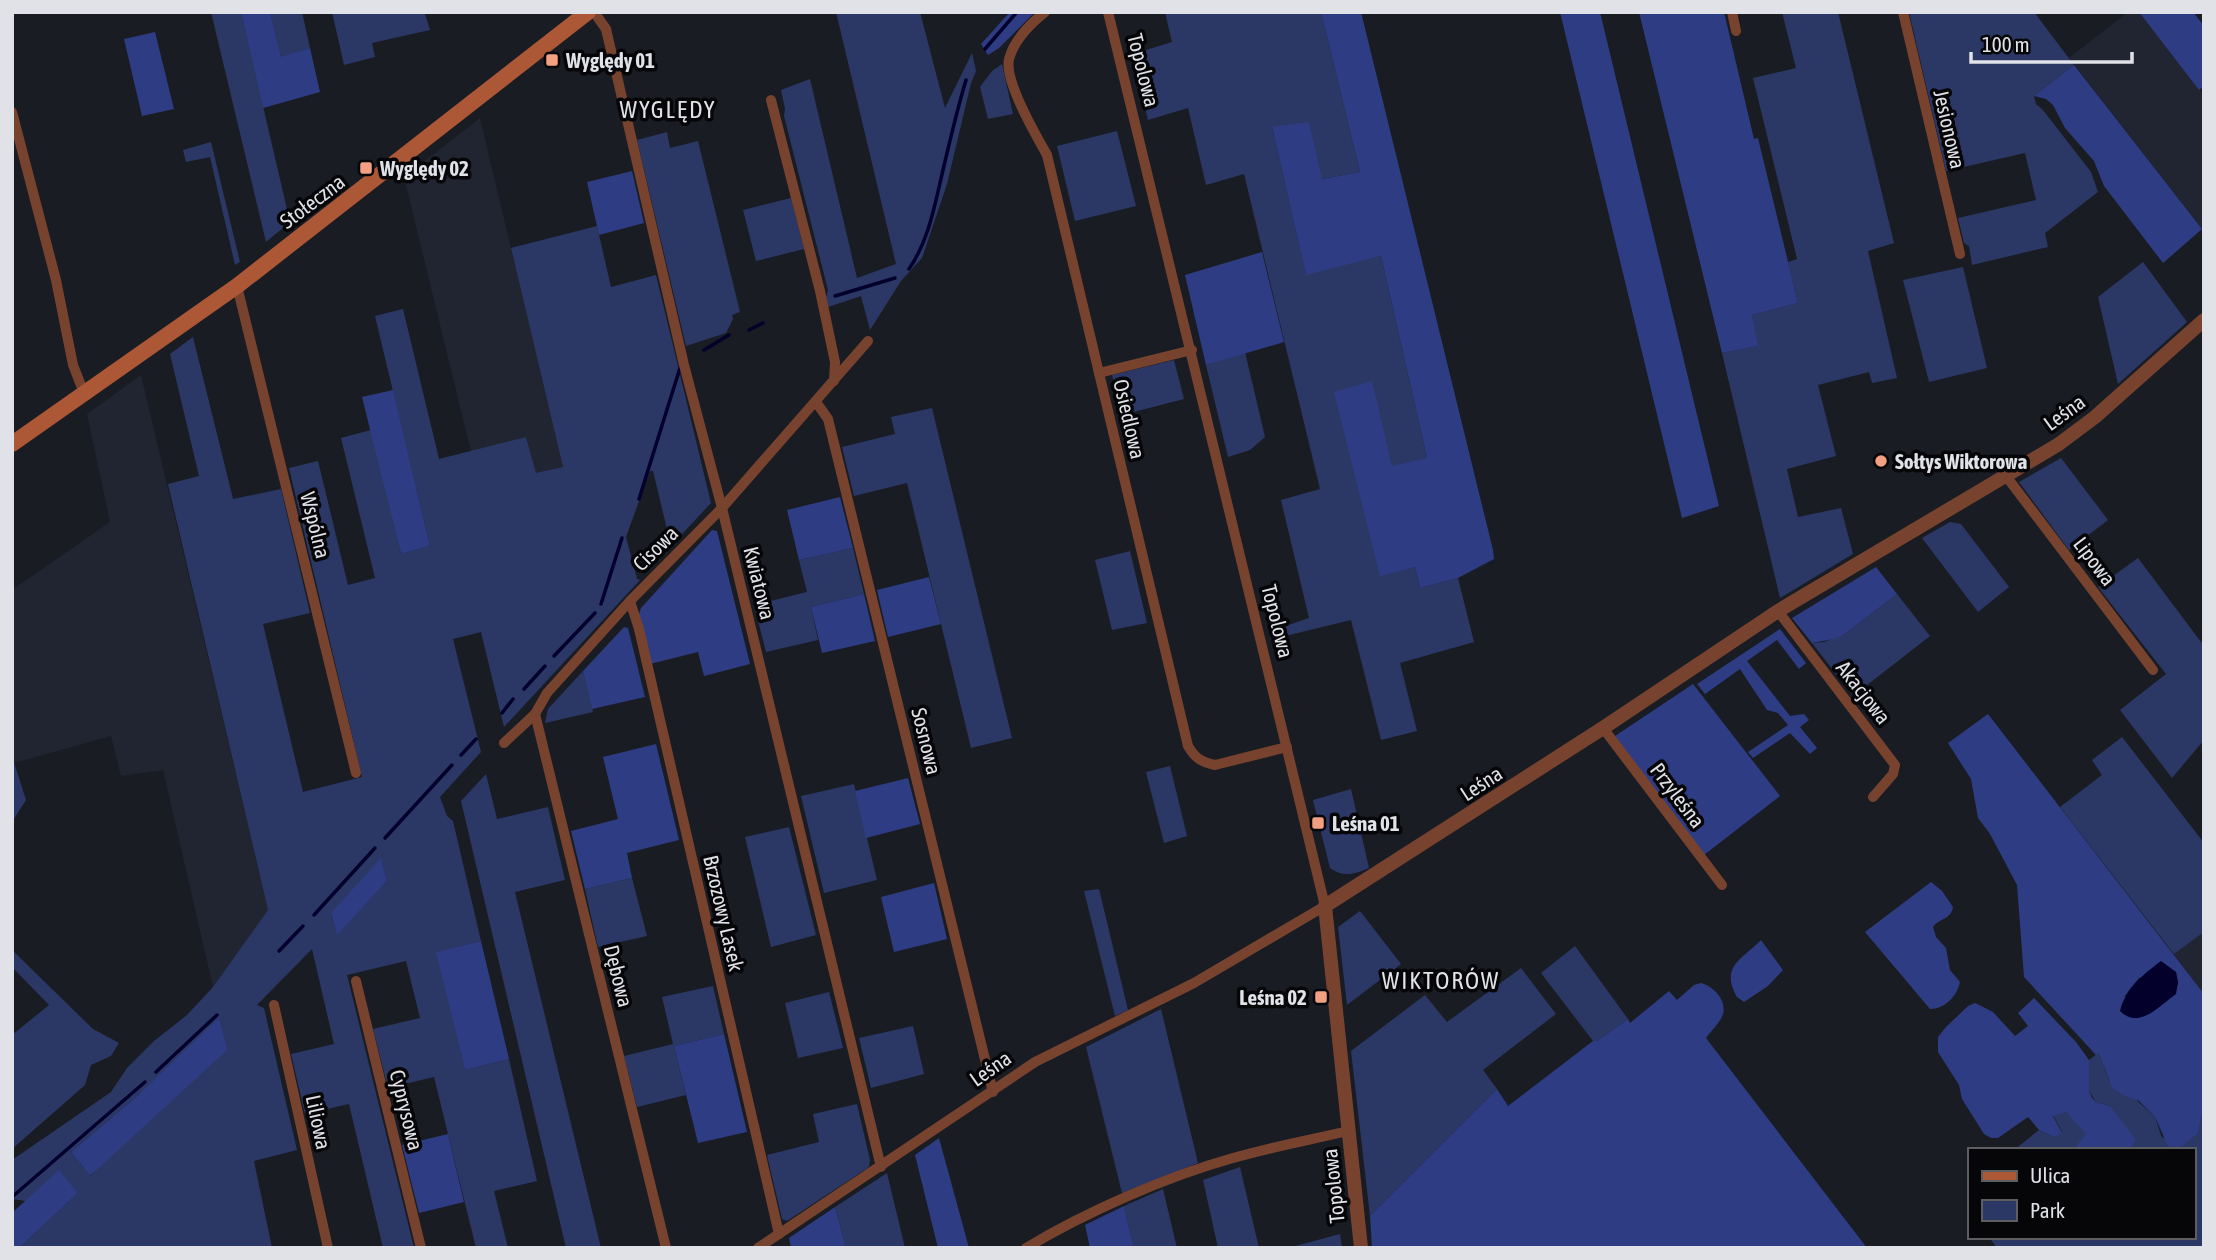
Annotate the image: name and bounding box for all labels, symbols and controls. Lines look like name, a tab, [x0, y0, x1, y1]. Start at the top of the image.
scale bar	[1971, 21, 2132, 65]
street label: Topolowa	[1123, 31, 1165, 109]
text: 100 m	[1982, 32, 2030, 56]
place label: Wyględy 01	[565, 48, 655, 72]
marker: Wyględy 01	[544, 52, 560, 68]
street label: Jesionowa	[1929, 87, 1971, 171]
district label: WYGLĘDY	[620, 96, 717, 123]
place label: Wyględy 02	[379, 156, 469, 180]
marker: Wyględy 02	[358, 160, 374, 176]
street label: Stołeczna	[275, 169, 349, 233]
street label: Osiedlowa	[1109, 377, 1151, 461]
street label: Leśna	[2039, 389, 2089, 435]
place label: Sołtys Wiktorowa	[1895, 449, 2027, 473]
marker: Sołtys Wiktorowa	[1873, 453, 1889, 469]
street label: Wspólna	[296, 489, 336, 561]
street label: Cisowa	[628, 521, 682, 575]
street label: Lipowa	[2069, 532, 2121, 590]
street label: Kwiatowa	[739, 544, 781, 622]
street label: Topolowa	[1257, 582, 1299, 660]
street label: Akacjowa	[1832, 656, 1896, 728]
street label: Sosnowa	[907, 705, 947, 777]
street label: Przyleśna	[1646, 758, 1710, 832]
street label: Leśna	[1456, 761, 1506, 805]
place label: Leśna 01	[1332, 811, 1400, 835]
marker: Leśna 01	[1310, 815, 1326, 831]
street label: Brzozowy Lasek	[699, 853, 749, 973]
street label: Dębowa	[600, 943, 638, 1009]
district label: WIKTORÓW	[1382, 967, 1500, 994]
place label: Leśna 02	[1239, 985, 1307, 1009]
marker: Leśna 02	[1313, 989, 1329, 1005]
street label: Leśna	[965, 1045, 1015, 1091]
street label: Cyprysowa	[385, 1067, 429, 1153]
street label: Liliowa	[302, 1093, 336, 1151]
street label: Topolowa	[1317, 1148, 1349, 1224]
legend	[1968, 1148, 2195, 1239]
text: Ulica	[2030, 1163, 2070, 1187]
text: Park	[2030, 1198, 2065, 1222]

